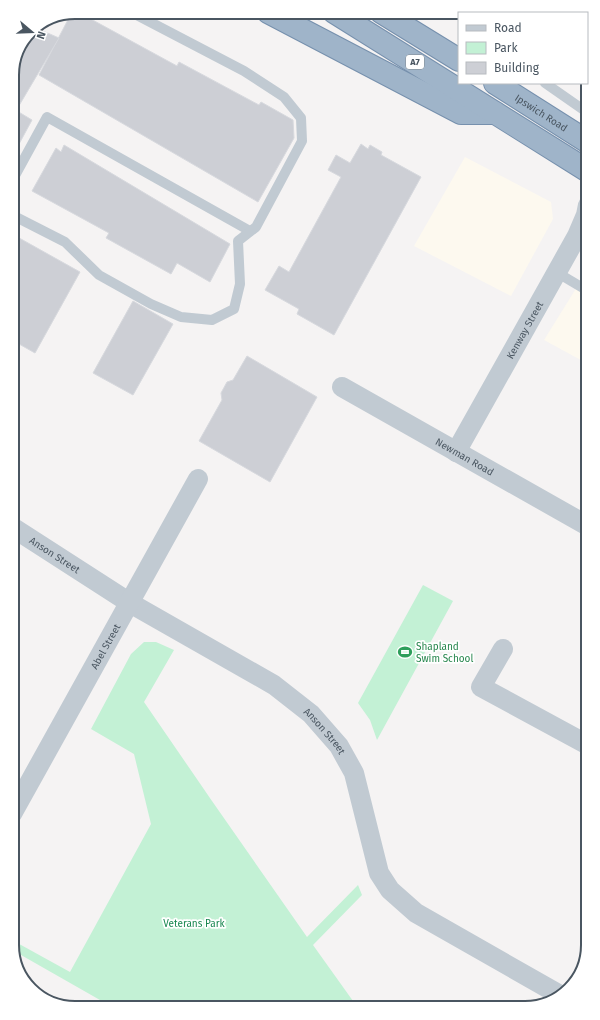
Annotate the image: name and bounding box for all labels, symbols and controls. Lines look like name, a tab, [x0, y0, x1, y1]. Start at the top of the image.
north arrow	[12, 12, 52, 52]
legend	[458, 12, 588, 84]
text: Road	[494, 21, 522, 35]
text: N	[34, 30, 48, 41]
text: Park	[494, 41, 518, 55]
road number: A7	[406, 55, 424, 69]
text: Building	[494, 61, 540, 75]
street label: Ipswich Road	[512, 92, 569, 134]
street label: Kenway Street	[504, 299, 546, 361]
street label: Newman Road	[433, 436, 496, 478]
street label: Anson Street	[27, 535, 82, 576]
street label: Abel Street	[89, 622, 124, 671]
place label: Shapland Swim School	[416, 641, 473, 665]
sports icon: Shapland Swim School	[397, 644, 413, 660]
street label: Anson Street	[301, 706, 348, 757]
park label: Veterans Park	[163, 918, 226, 930]

